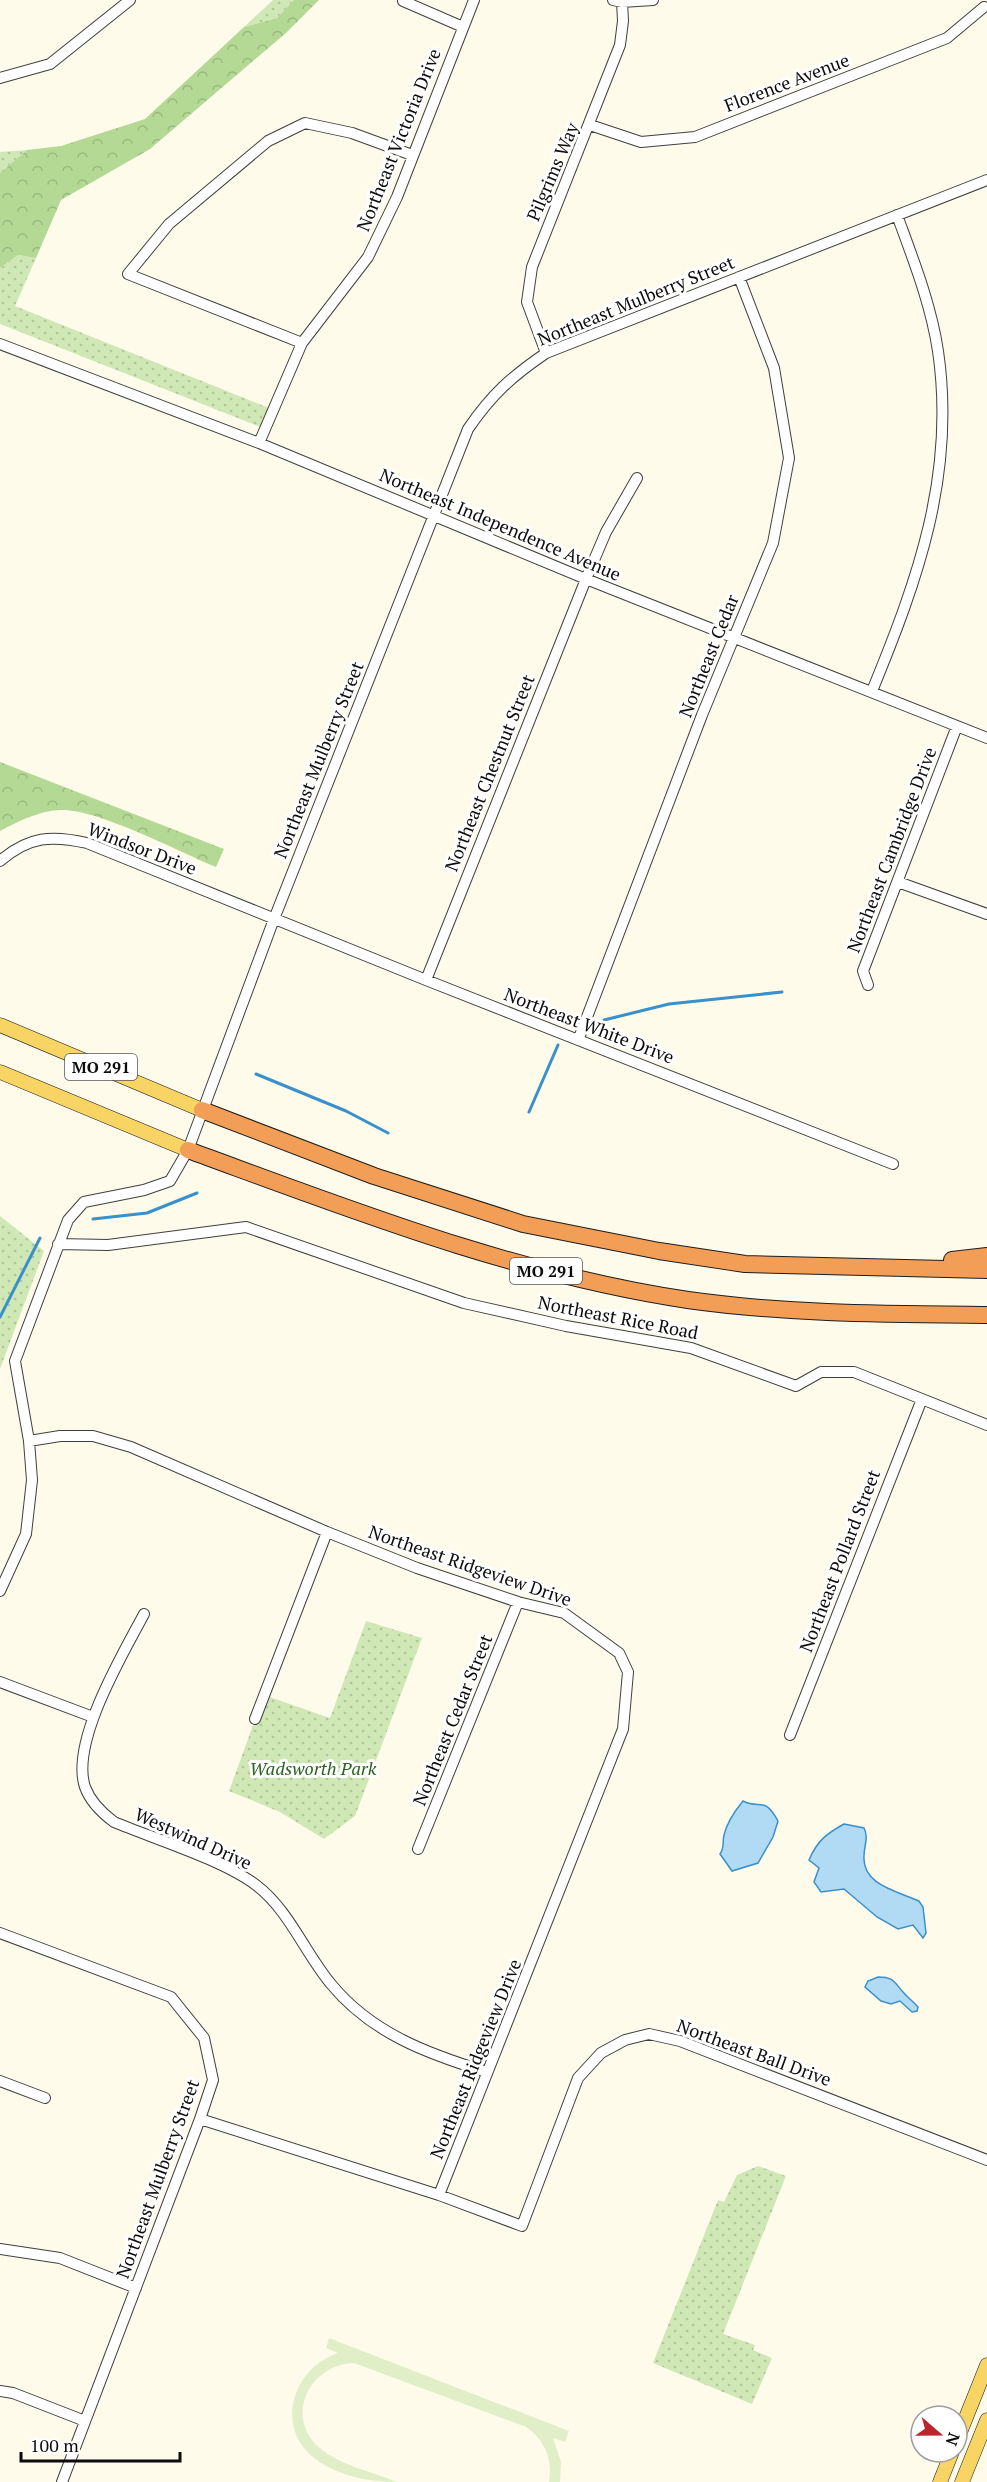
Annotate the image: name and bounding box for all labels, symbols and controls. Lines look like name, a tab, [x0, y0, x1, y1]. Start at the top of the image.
street label: Northeast Victoria Drive	[350, 45, 446, 235]
street label: Florence Avenue	[721, 47, 853, 117]
street label: Pilgrims Way	[521, 118, 584, 225]
street label: Northeast Mulberry Street	[534, 249, 738, 351]
street label: Northeast Independence Avenue	[376, 462, 625, 586]
street label: Northeast Cedar	[673, 591, 744, 721]
street label: Northeast Mulberry Street	[268, 657, 369, 862]
street label: Northeast Chestnut Street	[439, 670, 540, 875]
street label: Northeast Cambridge Drive	[841, 743, 941, 956]
street label: Windsor Drive	[84, 816, 200, 880]
street label: Northeast White Drive	[501, 982, 678, 1069]
road number: MO 291	[65, 1054, 137, 1080]
road number: MO 291	[510, 1258, 582, 1284]
street label: Northeast Rice Road	[536, 1290, 700, 1344]
street label: Northeast Pollard Street	[793, 1466, 885, 1655]
street label: Northeast Ridgeview Drive	[366, 1519, 575, 1611]
street label: Northeast Cedar Street	[407, 1630, 498, 1809]
park label: Wadsworth Park	[250, 1756, 377, 1780]
street label: Westwind Drive	[131, 1802, 256, 1875]
street label: Northeast Ridgeview Drive	[424, 1955, 526, 2162]
street label: Northeast Ball Drive	[674, 2013, 835, 2091]
street label: Northeast Mulberry Street	[110, 2076, 204, 2281]
north arrow	[909, 2404, 969, 2464]
scale bar	[21, 2425, 180, 2463]
text: N	[941, 2430, 966, 2449]
text: 100 m	[30, 2433, 79, 2457]

